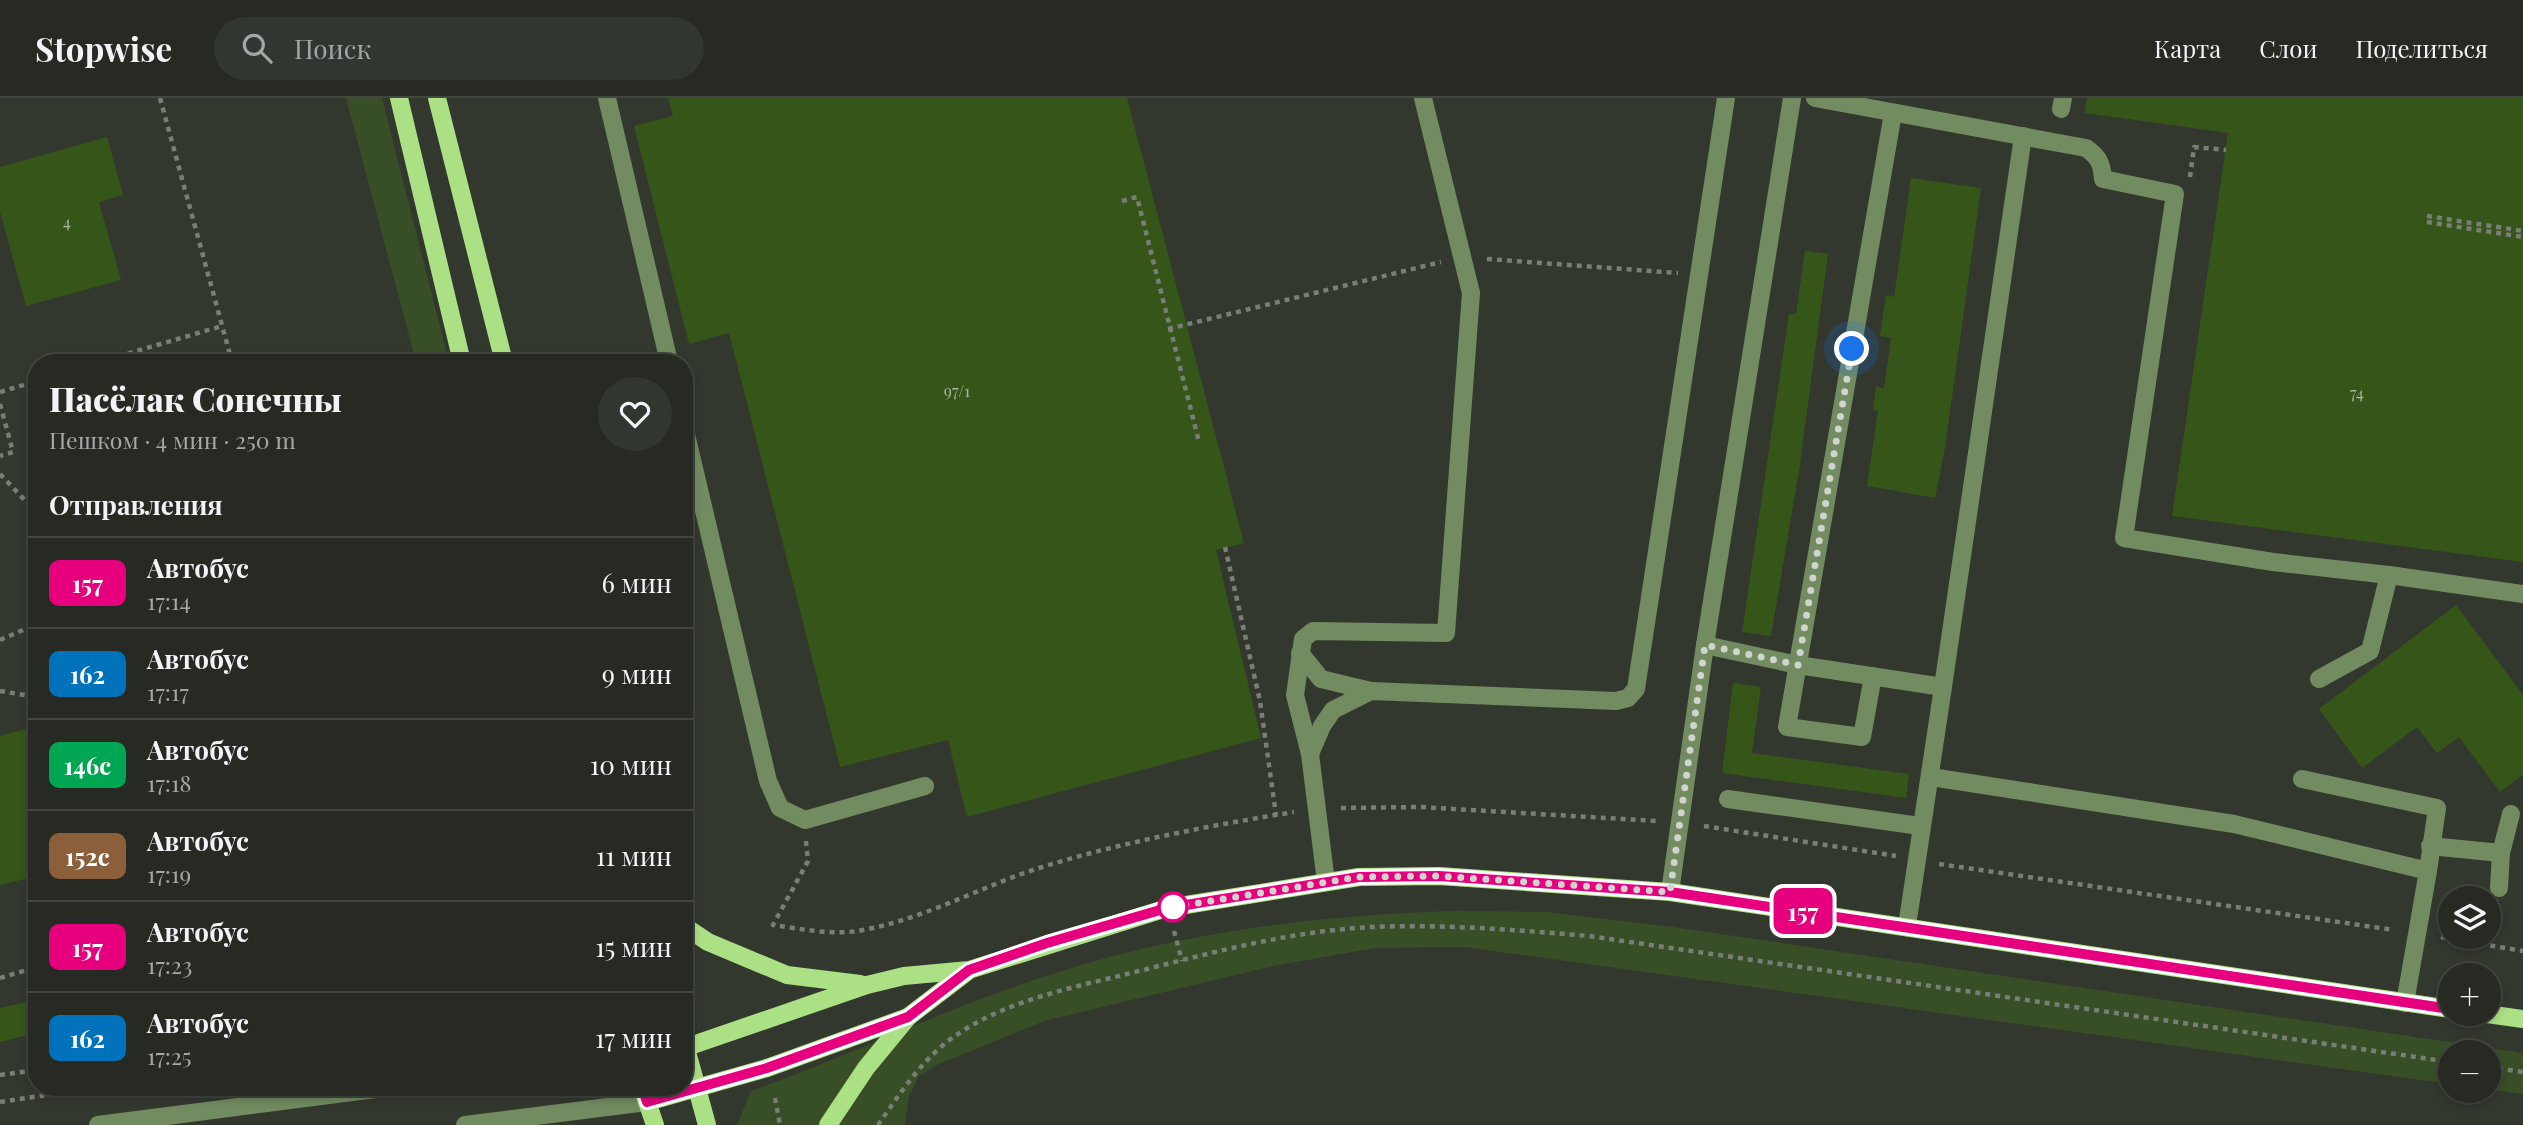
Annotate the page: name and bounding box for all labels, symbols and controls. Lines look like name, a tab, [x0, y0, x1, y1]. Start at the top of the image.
search box	[214, 17, 704, 80]
text: Stopwise	[35, 26, 172, 70]
icon: search	[238, 29, 276, 67]
text: Поиск	[294, 31, 371, 66]
text: Карта	[2154, 32, 2221, 64]
text: Слои	[2259, 32, 2318, 64]
text: Поделиться	[2356, 32, 2488, 64]
house number: 4	[63, 211, 71, 232]
your location	[1834, 331, 1869, 366]
text: Пасёлак Сонечны	[49, 376, 342, 420]
button: heart	[598, 377, 672, 451]
house number: 97/1	[944, 380, 970, 401]
house number: 74	[2350, 382, 2364, 403]
text: Пешком · 4 мин · 250 m	[49, 424, 296, 455]
text: Отправления	[49, 487, 223, 522]
text: Автобус	[147, 550, 249, 585]
text: 6 мин	[601, 565, 672, 600]
text: 157	[72, 567, 103, 599]
text: 17:14	[147, 585, 191, 616]
text: Автобус	[147, 641, 249, 676]
text: 9 мин	[602, 656, 672, 691]
text: 162	[70, 658, 105, 690]
text: 17:17	[147, 676, 189, 707]
text: Автобус	[147, 732, 249, 767]
text: 10 мин	[590, 747, 672, 782]
text: 146с	[64, 749, 111, 781]
text: 17:18	[147, 767, 191, 798]
text: Автобус	[147, 823, 249, 858]
text: 11 мин	[596, 838, 672, 873]
text: 152с	[65, 840, 110, 872]
text: 17:19	[147, 858, 191, 889]
map controls	[2438, 886, 2501, 1103]
button: layers	[2438, 886, 2501, 949]
line badge: 157	[1763, 888, 1843, 934]
unlabelled marker	[1158, 892, 1188, 922]
text: 157	[1788, 895, 1818, 927]
text: Автобус	[147, 914, 249, 949]
text: 15 мин	[595, 929, 672, 964]
text: 157	[72, 931, 103, 963]
text: 17:23	[147, 949, 192, 980]
button: +	[2438, 963, 2501, 1026]
text: Автобус	[147, 1005, 249, 1040]
text: 17 мин	[595, 1020, 672, 1055]
text: 162	[70, 1022, 105, 1054]
text: 17:25	[147, 1040, 192, 1071]
button: −	[2438, 1040, 2501, 1103]

